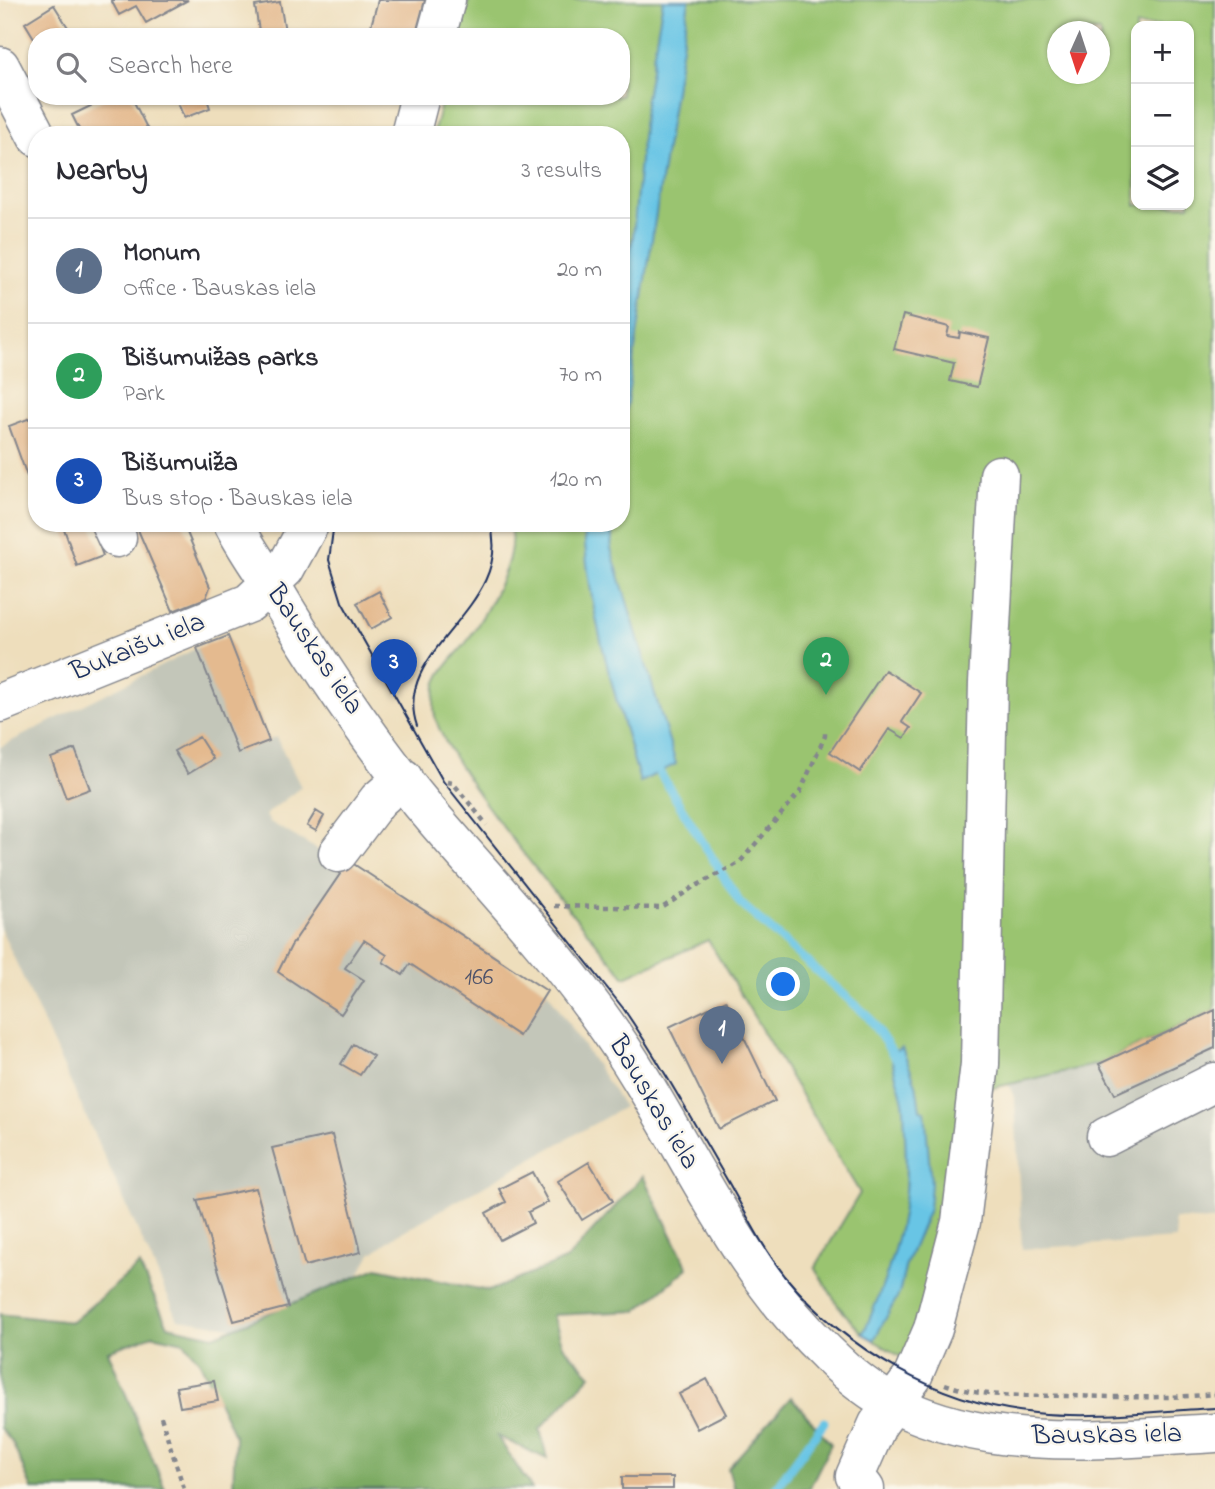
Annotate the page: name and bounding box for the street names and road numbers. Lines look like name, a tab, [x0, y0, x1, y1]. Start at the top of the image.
street label: Bauskas iela	[254, 575, 373, 724]
street label: Bukaišu iela	[64, 602, 211, 694]
street label: Bauskas iela	[596, 1027, 709, 1178]
street label: Bauskas iela	[1031, 1414, 1182, 1458]

